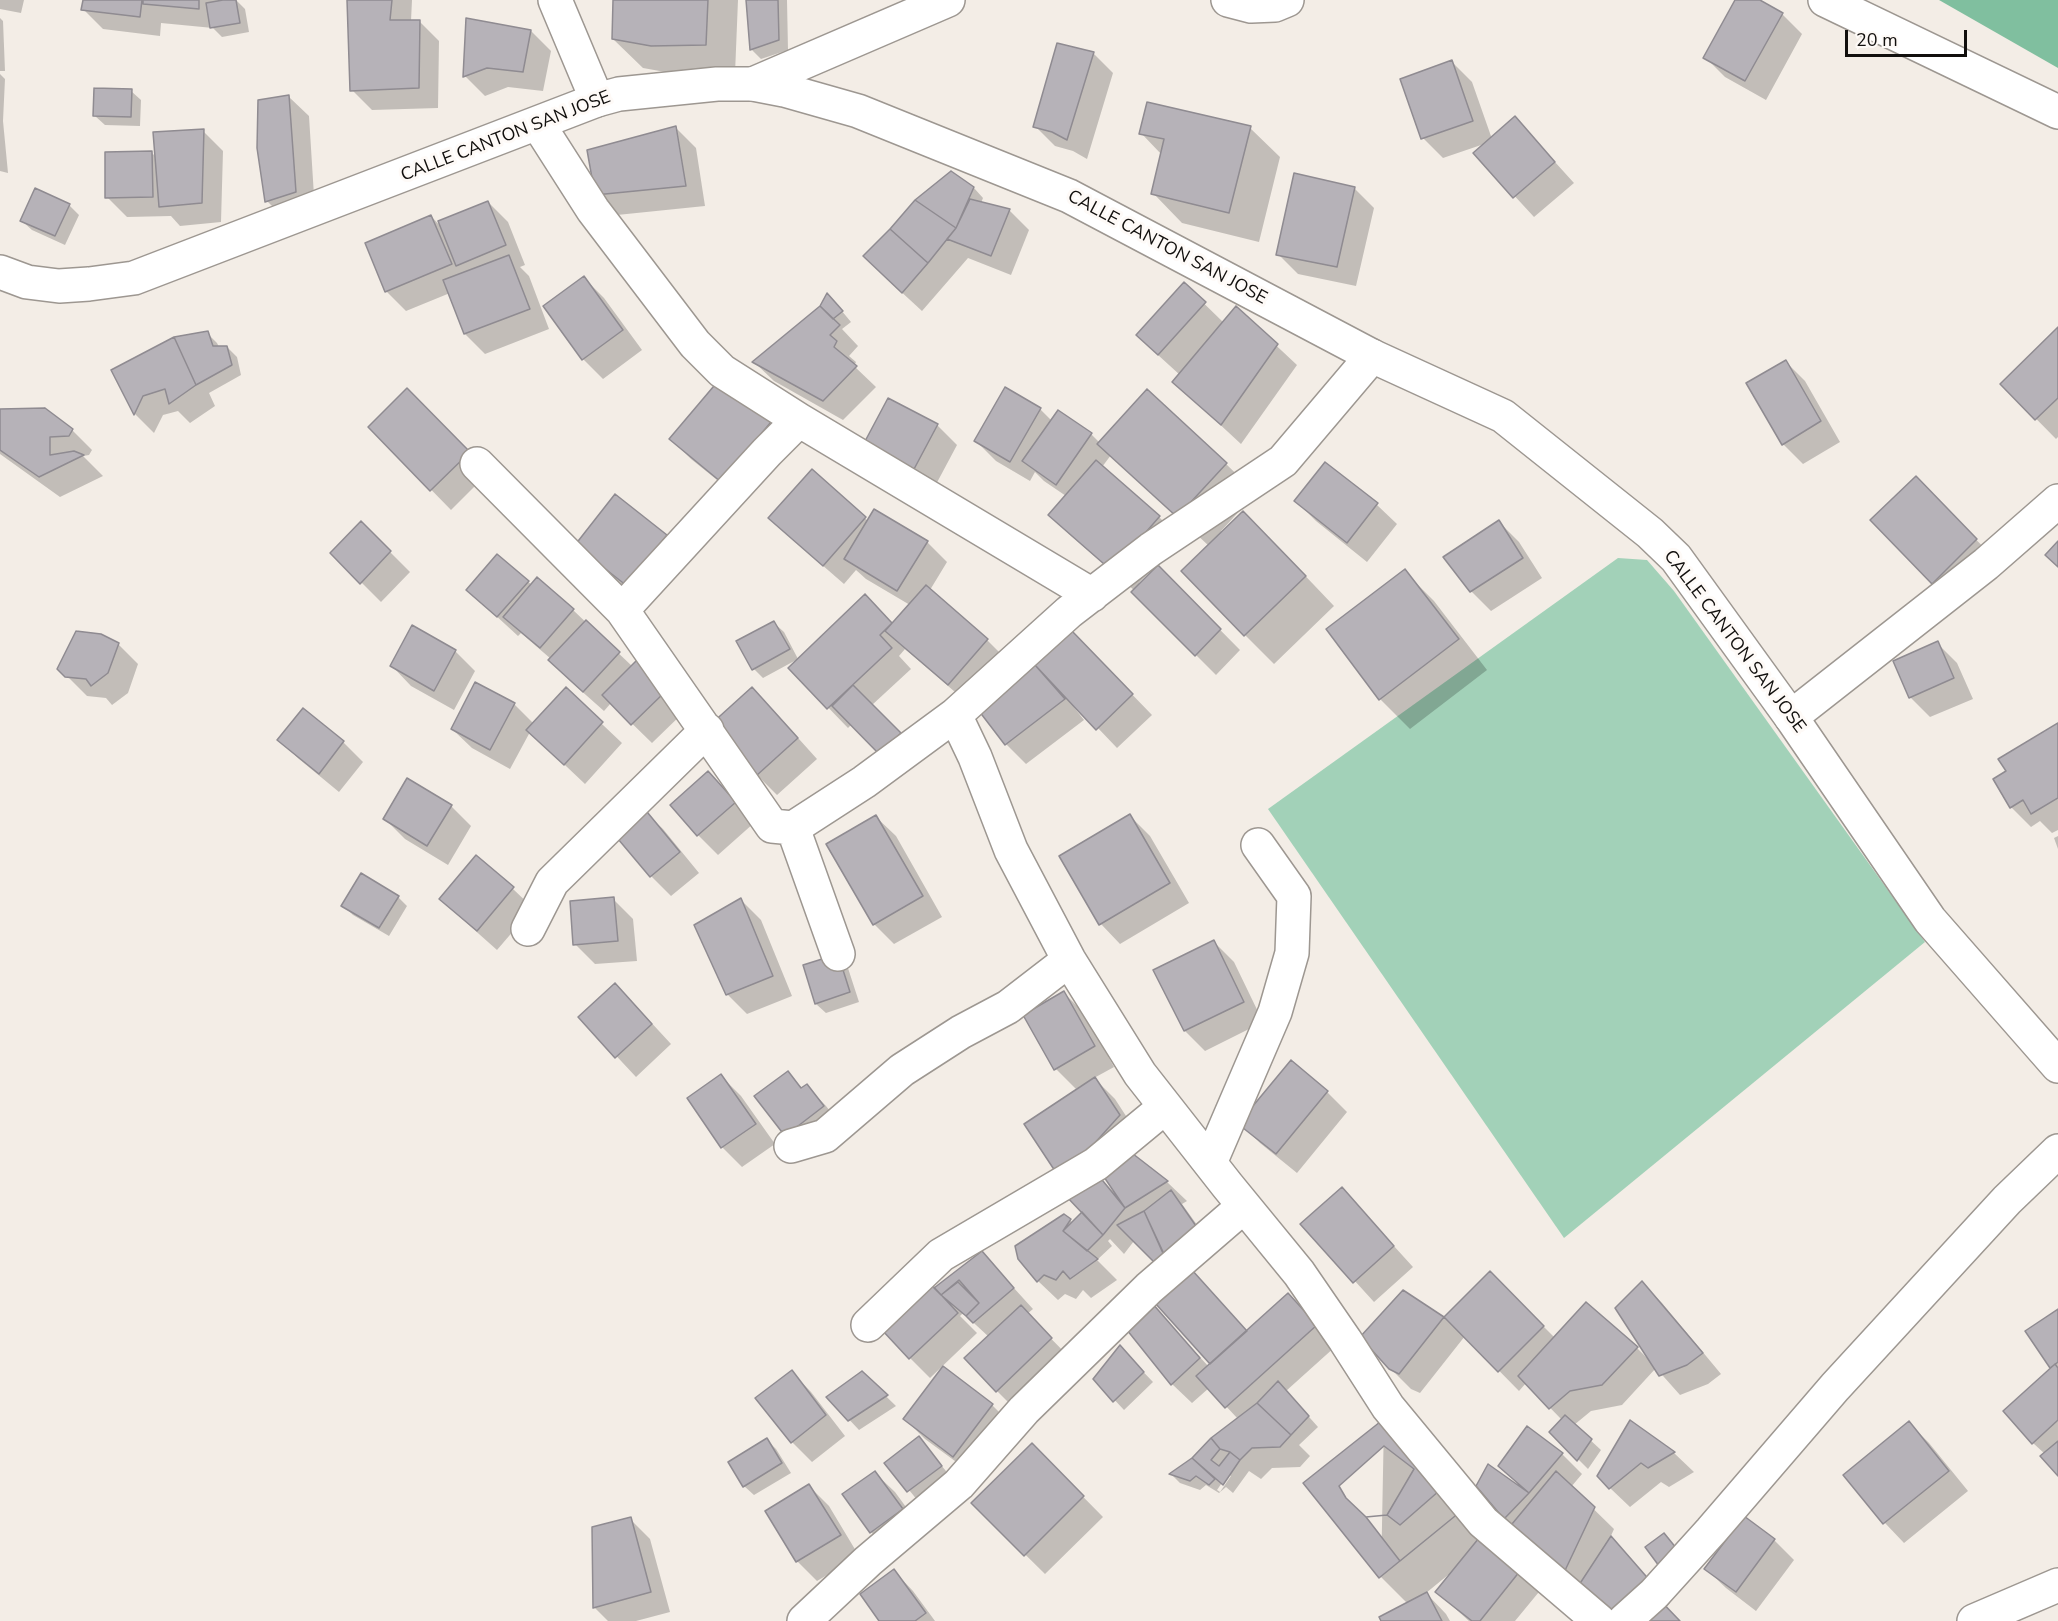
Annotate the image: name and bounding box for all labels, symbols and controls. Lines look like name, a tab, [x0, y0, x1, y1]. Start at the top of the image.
scale bar	[1848, 18, 1970, 56]
text: 20 m	[1856, 28, 1898, 52]
street label: CALLE CANTON SAN JOSE	[398, 87, 614, 187]
street label: CALLE CANTON SAN JOSE	[1064, 186, 1270, 310]
street label: CALLE CANTON SAN JOSE	[1658, 546, 1810, 738]

